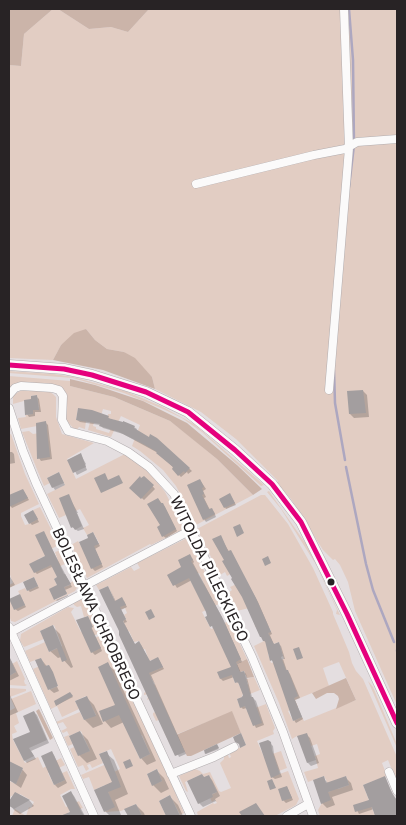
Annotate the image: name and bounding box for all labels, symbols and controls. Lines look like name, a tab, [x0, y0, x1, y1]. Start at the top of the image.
street label: WITOLDA PILECKIEGO	[166, 493, 252, 645]
street label: BOLESŁAWA CHROBREGO	[48, 525, 144, 703]
unlabelled marker	[326, 577, 336, 587]

